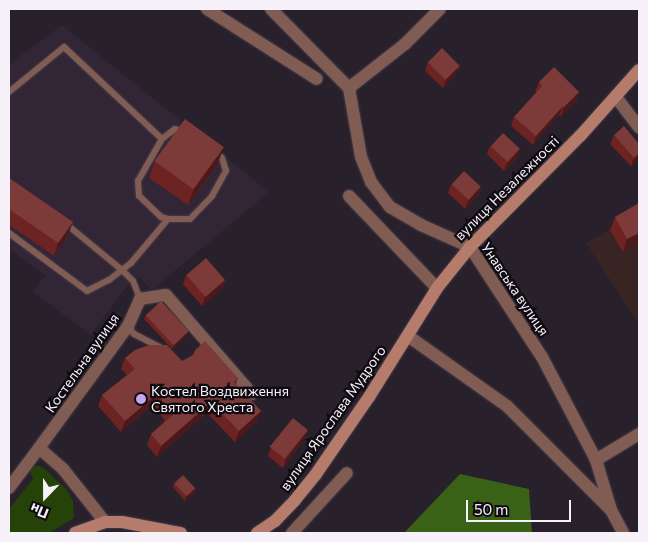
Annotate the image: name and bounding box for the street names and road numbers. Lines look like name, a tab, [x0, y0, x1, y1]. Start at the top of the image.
street label: вулиця Незалежності	[451, 132, 563, 244]
street label: Унавська вулиця	[478, 239, 552, 339]
street label: Костельна вулиця	[42, 310, 122, 416]
street label: вулиця Ярослава Мудрого	[277, 342, 389, 494]

